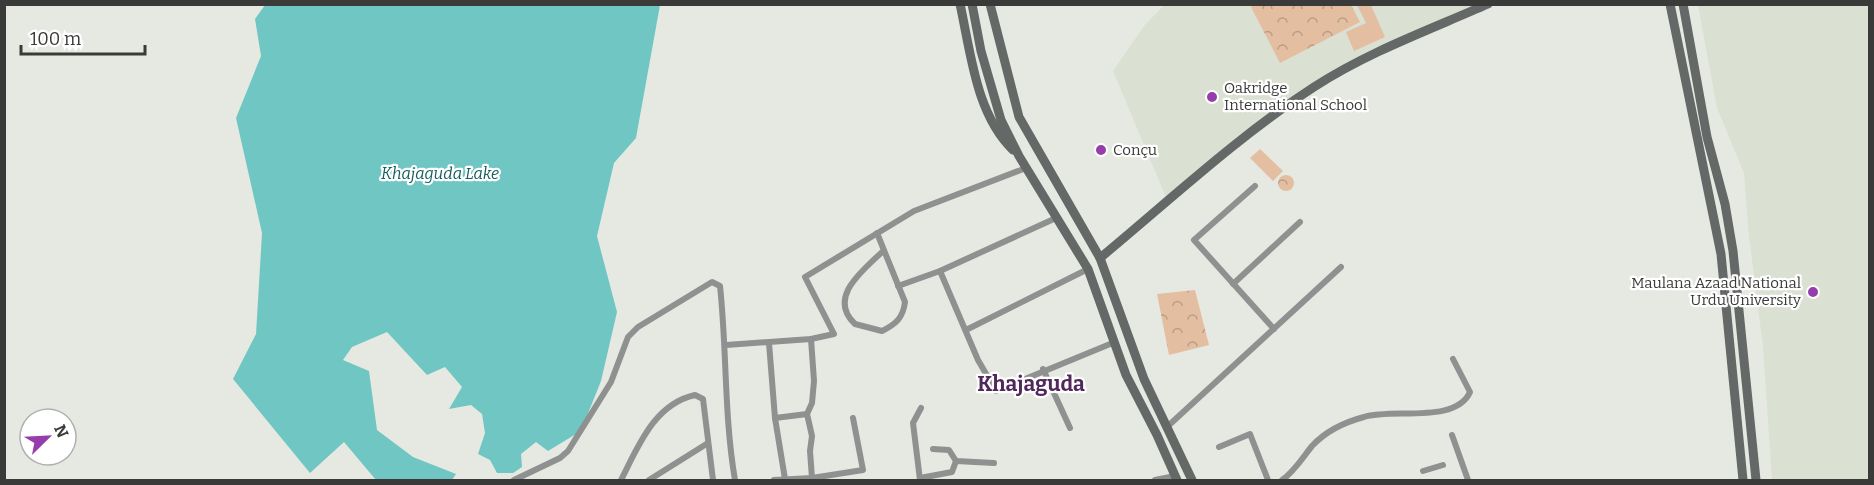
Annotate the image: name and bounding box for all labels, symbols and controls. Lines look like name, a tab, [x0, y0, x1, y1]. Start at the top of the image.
scale bar	[21, 18, 146, 56]
text: 100 m	[30, 28, 81, 50]
place label: Oakridge International School	[1224, 79, 1367, 114]
marker: Oakridge International School	[1205, 90, 1219, 104]
place label: Conçu	[1113, 141, 1157, 159]
marker: Conçu	[1094, 143, 1108, 157]
water label: Khajaguda Lake	[381, 164, 499, 183]
place label: Maulana Azaad National Urdu University	[1631, 274, 1801, 309]
marker: Maulana Azaad National Urdu University	[1806, 285, 1820, 299]
district label: Khajaguda	[977, 371, 1085, 397]
north arrow	[18, 407, 78, 467]
text: N	[50, 422, 72, 441]

